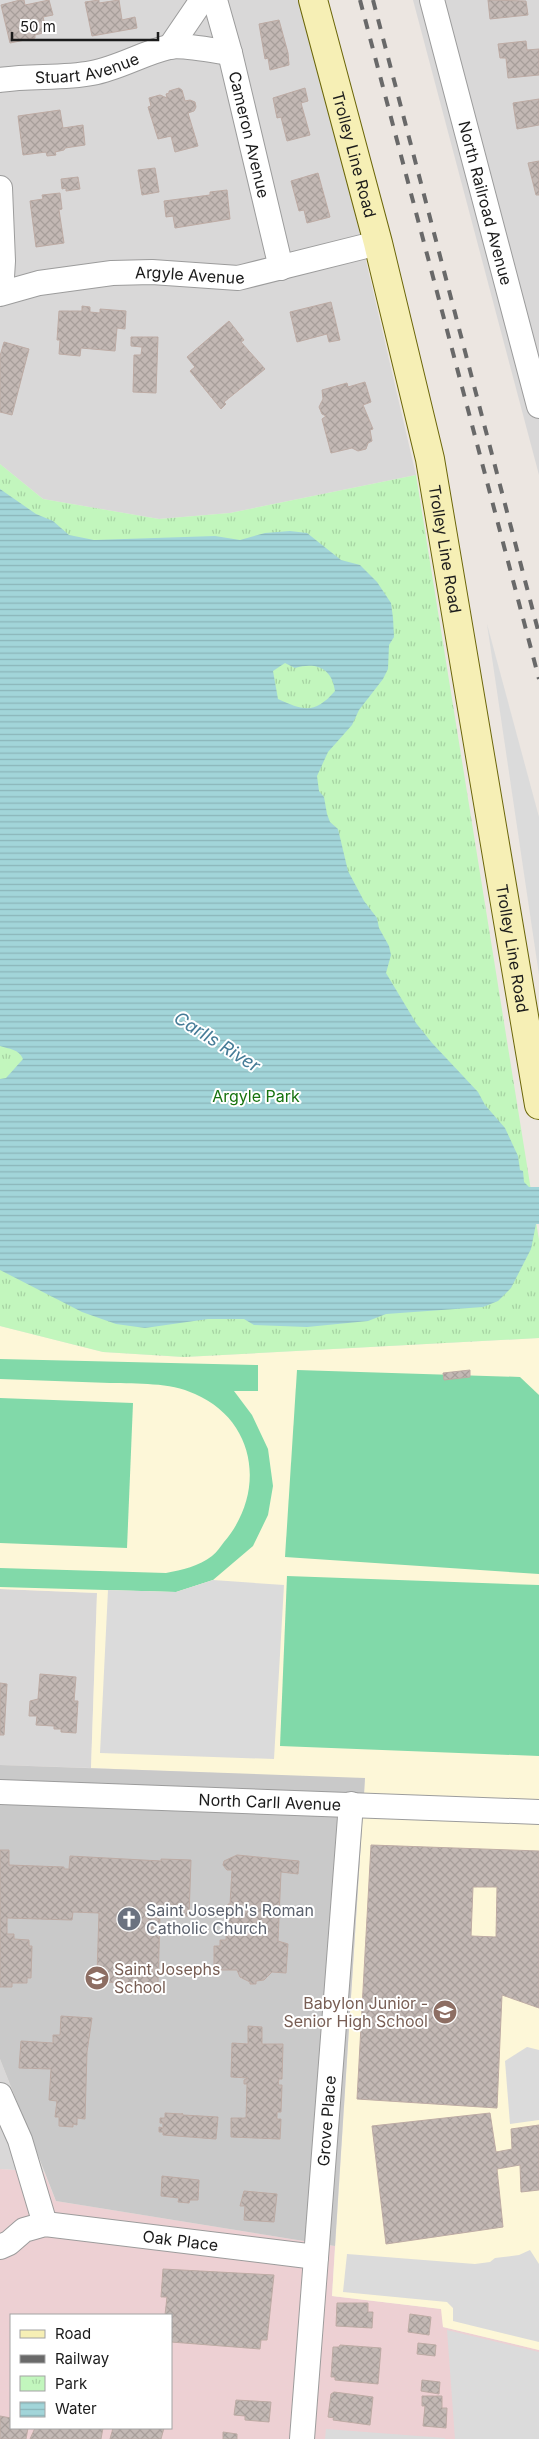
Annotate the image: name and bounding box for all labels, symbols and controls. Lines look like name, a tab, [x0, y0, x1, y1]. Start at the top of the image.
scale bar	[12, 10, 159, 42]
text: 50 m	[20, 17, 56, 36]
street label: Stuart Avenue	[35, 48, 142, 87]
street label: Cameron Avenue	[225, 69, 274, 200]
street label: Trolley Line Road	[328, 89, 381, 220]
street label: North Railroad Avenue	[454, 119, 517, 287]
street label: Argyle Avenue	[135, 262, 247, 288]
street label: Trolley Line Road	[425, 483, 466, 615]
street label: Trolley Line Road	[492, 883, 533, 1014]
water label: Carlls River	[170, 1007, 265, 1077]
park label: Argyle Park	[212, 1086, 300, 1106]
street label: North Carll Avenue	[198, 1789, 341, 1815]
place label: Saint Joseph's Roman Catholic Church	[146, 1900, 314, 1938]
church icon: Saint Joseph's Roman Catholic Church	[116, 1906, 142, 1932]
place label: Saint Josephs School	[114, 1959, 221, 1997]
school or university icon: Saint Josephs School	[84, 1965, 110, 1991]
place label: Babylon Junior - Senior High School	[283, 1993, 428, 2031]
school or university icon: Babylon Junior - Senior High School	[432, 1999, 458, 2025]
street label: Grove Place	[313, 2075, 340, 2167]
street label: Oak Place	[142, 2226, 219, 2255]
legend	[10, 2314, 172, 2429]
text: Road	[55, 2324, 91, 2343]
text: Railway	[55, 2349, 110, 2368]
text: Park	[55, 2374, 88, 2393]
text: Water	[55, 2399, 97, 2418]

